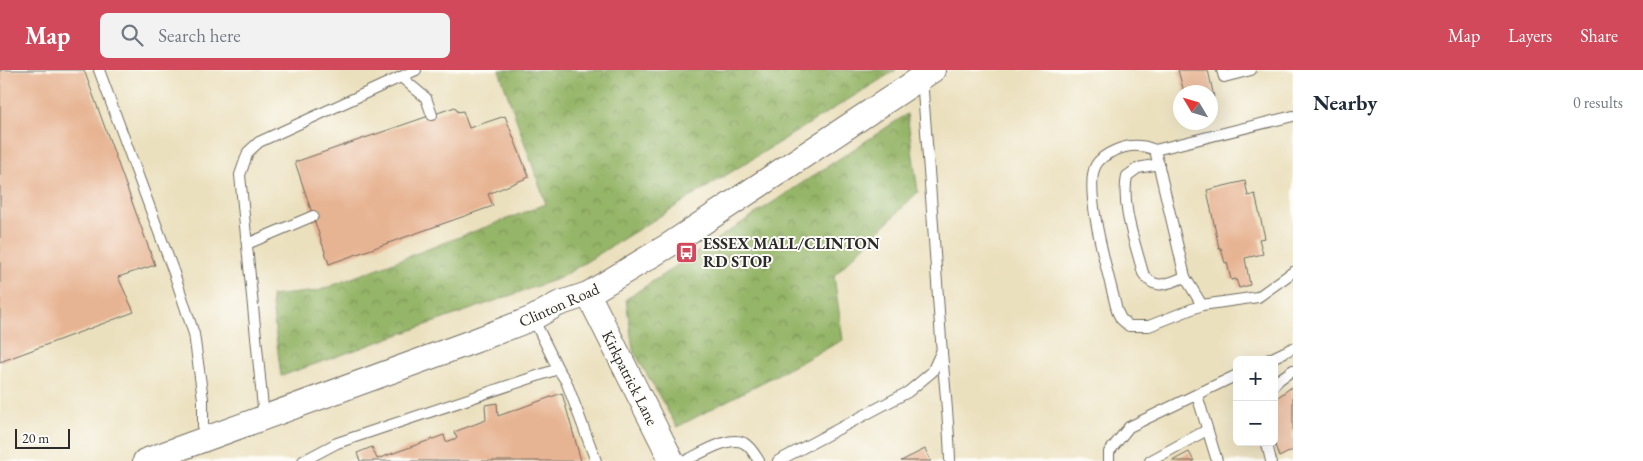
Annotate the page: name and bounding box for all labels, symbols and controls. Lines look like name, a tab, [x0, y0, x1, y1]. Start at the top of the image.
search box	[100, 13, 450, 58]
text: Map	[25, 20, 70, 51]
icon: search	[118, 21, 146, 49]
text: Search here	[158, 23, 241, 48]
text: Map	[1448, 24, 1480, 47]
text: Layers	[1508, 24, 1552, 47]
text: Share	[1580, 24, 1618, 47]
north arrow	[1173, 85, 1218, 130]
text: Nearby	[1313, 89, 1377, 116]
text: 0 results	[1573, 92, 1623, 113]
place label: ESSEX MALL/CLINTON RD STOP	[703, 233, 880, 272]
bus stop icon: ESSEX MALL/CLINTON RD STOP	[675, 240, 699, 264]
street label: Clinton Road	[516, 278, 603, 332]
street label: Kirkpatrick Lane	[597, 327, 663, 429]
map controls	[1233, 356, 1278, 446]
button: +	[1233, 356, 1278, 401]
button: −	[1233, 401, 1278, 446]
scale bar	[15, 426, 70, 449]
text: 20 m	[22, 429, 49, 447]

